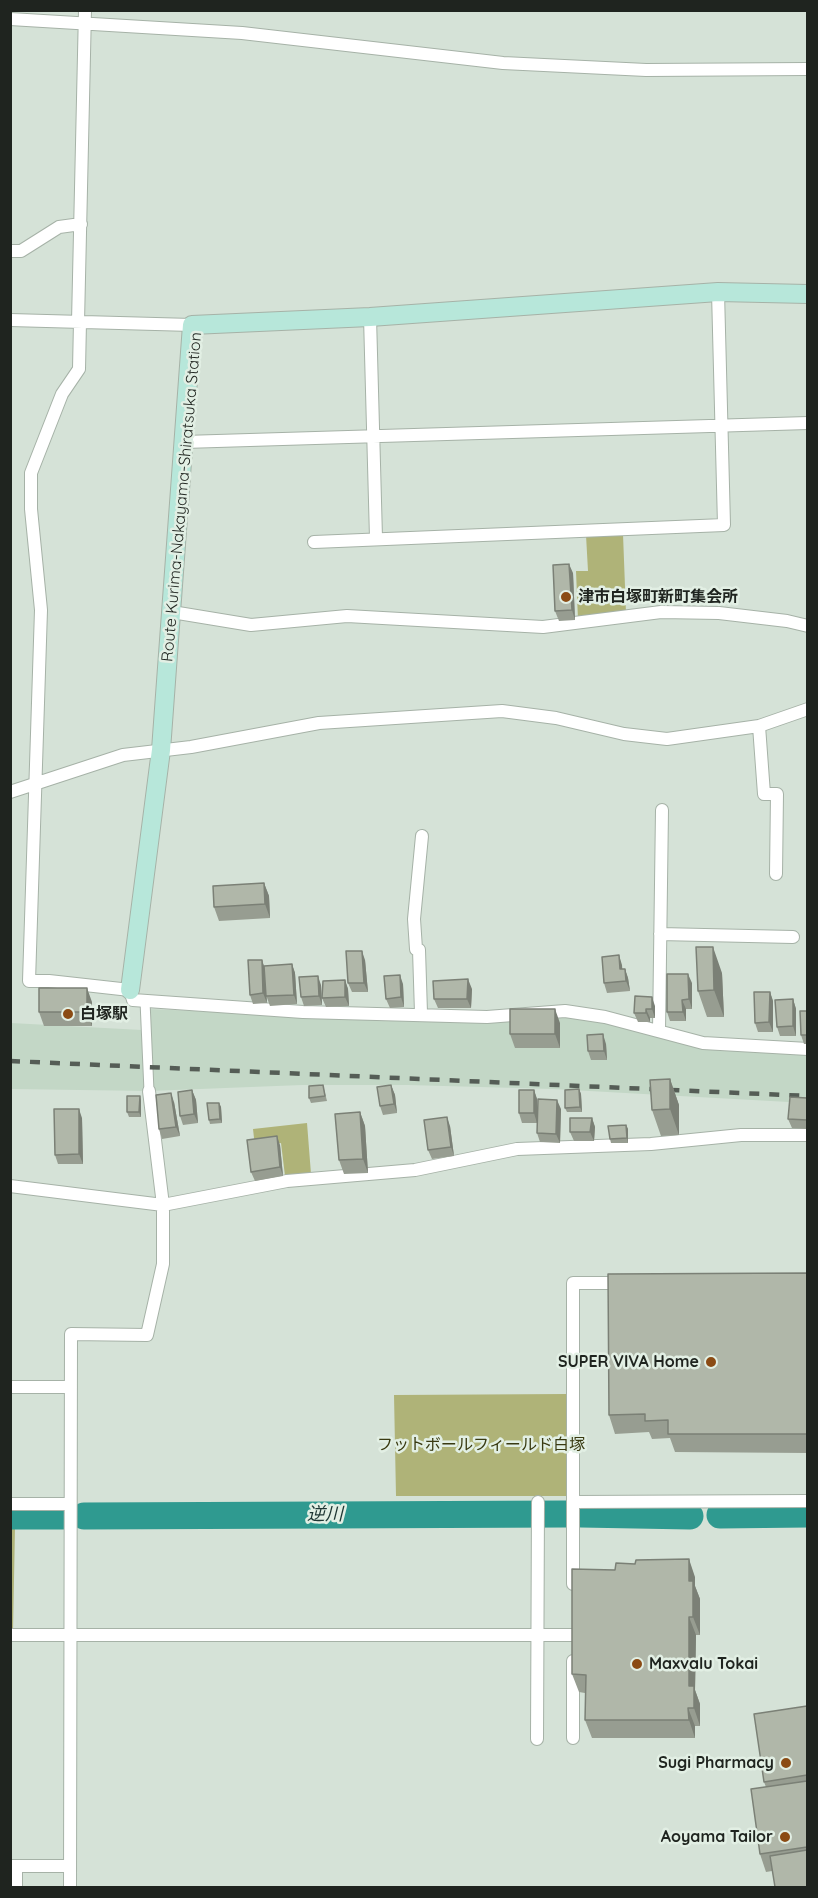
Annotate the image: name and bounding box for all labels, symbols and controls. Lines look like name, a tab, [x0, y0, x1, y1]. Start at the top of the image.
street label: Route Kurima-Nakayama-Shiratsuka Station	[158, 331, 206, 663]
place label: 津市白塚町新町集会所	[578, 587, 738, 607]
marker: 津市白塚町新町集会所	[559, 590, 573, 604]
place label: 白塚駅	[80, 1004, 128, 1024]
marker: 白塚駅	[61, 1007, 75, 1021]
place label: SUPER VIVA Home	[558, 1352, 699, 1372]
marker: SUPER VIVA Home	[704, 1355, 718, 1369]
park label: フットボールフィールド白塚	[377, 1435, 585, 1455]
water label: 逆川	[307, 1504, 343, 1526]
place label: Maxvalu Tokai	[649, 1654, 758, 1674]
marker: Maxvalu Tokai	[630, 1657, 644, 1671]
place label: Sugi Pharmacy	[658, 1753, 774, 1773]
marker: Sugi Pharmacy	[779, 1756, 793, 1770]
place label: Aoyama Tailor	[661, 1827, 773, 1847]
marker: Aoyama Tailor	[778, 1830, 792, 1844]

